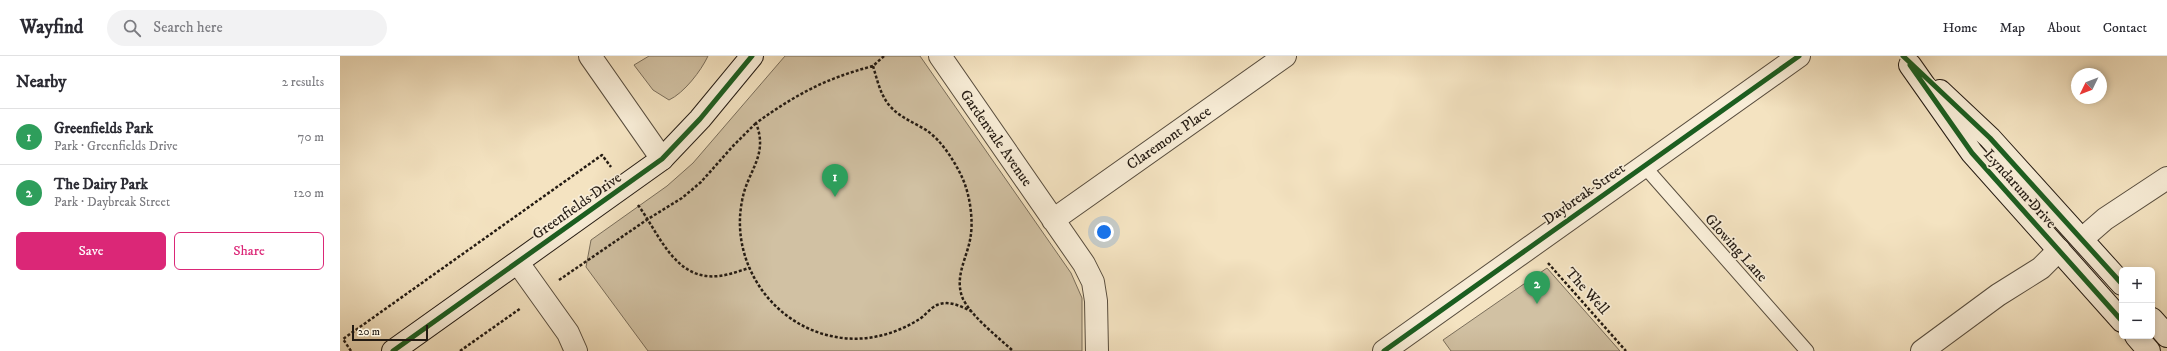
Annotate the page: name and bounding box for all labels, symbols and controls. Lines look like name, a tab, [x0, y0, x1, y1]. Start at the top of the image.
search box	[107, 10, 387, 46]
text: Wayfind	[20, 16, 83, 39]
icon: search	[121, 17, 143, 39]
text: Search here	[153, 18, 223, 37]
text: Home	[1943, 19, 1977, 37]
text: Map	[1999, 19, 2025, 37]
text: About	[2047, 19, 2081, 37]
text: Contact	[2103, 19, 2147, 37]
north arrow	[2071, 68, 2107, 104]
text: Nearby	[16, 71, 66, 93]
text: 2 results	[282, 74, 324, 90]
street label: Gardenvale Avenue	[956, 86, 1036, 190]
street label: Claremont Place	[1123, 102, 1215, 174]
text: Greenfields Park	[54, 119, 153, 138]
text: 1	[27, 129, 31, 145]
text: 70 m	[298, 129, 324, 145]
text: Park · Greenfields Drive	[54, 138, 178, 154]
street label: Lyndarum Drive	[1979, 145, 2061, 233]
street label: Daybreak Street	[1539, 159, 1629, 229]
pin: 1	[822, 164, 848, 197]
street label: Greenfields Drive	[529, 168, 625, 244]
text: The Dairy Park	[54, 175, 148, 194]
text: 2	[26, 185, 32, 201]
text: 120 m	[293, 185, 324, 201]
text: Park · Daybreak Street	[54, 194, 170, 210]
street label: Glowing Lane	[1700, 210, 1772, 286]
your location	[1094, 222, 1114, 242]
button: Save	[16, 232, 166, 270]
button: Share	[174, 232, 324, 270]
street label: The Well	[1561, 264, 1613, 319]
map controls	[2119, 267, 2155, 339]
button: +	[2119, 267, 2155, 303]
pin: 2	[1524, 271, 1550, 304]
button: −	[2119, 303, 2155, 339]
scale bar	[352, 323, 428, 342]
text: 20 m	[358, 325, 380, 339]

